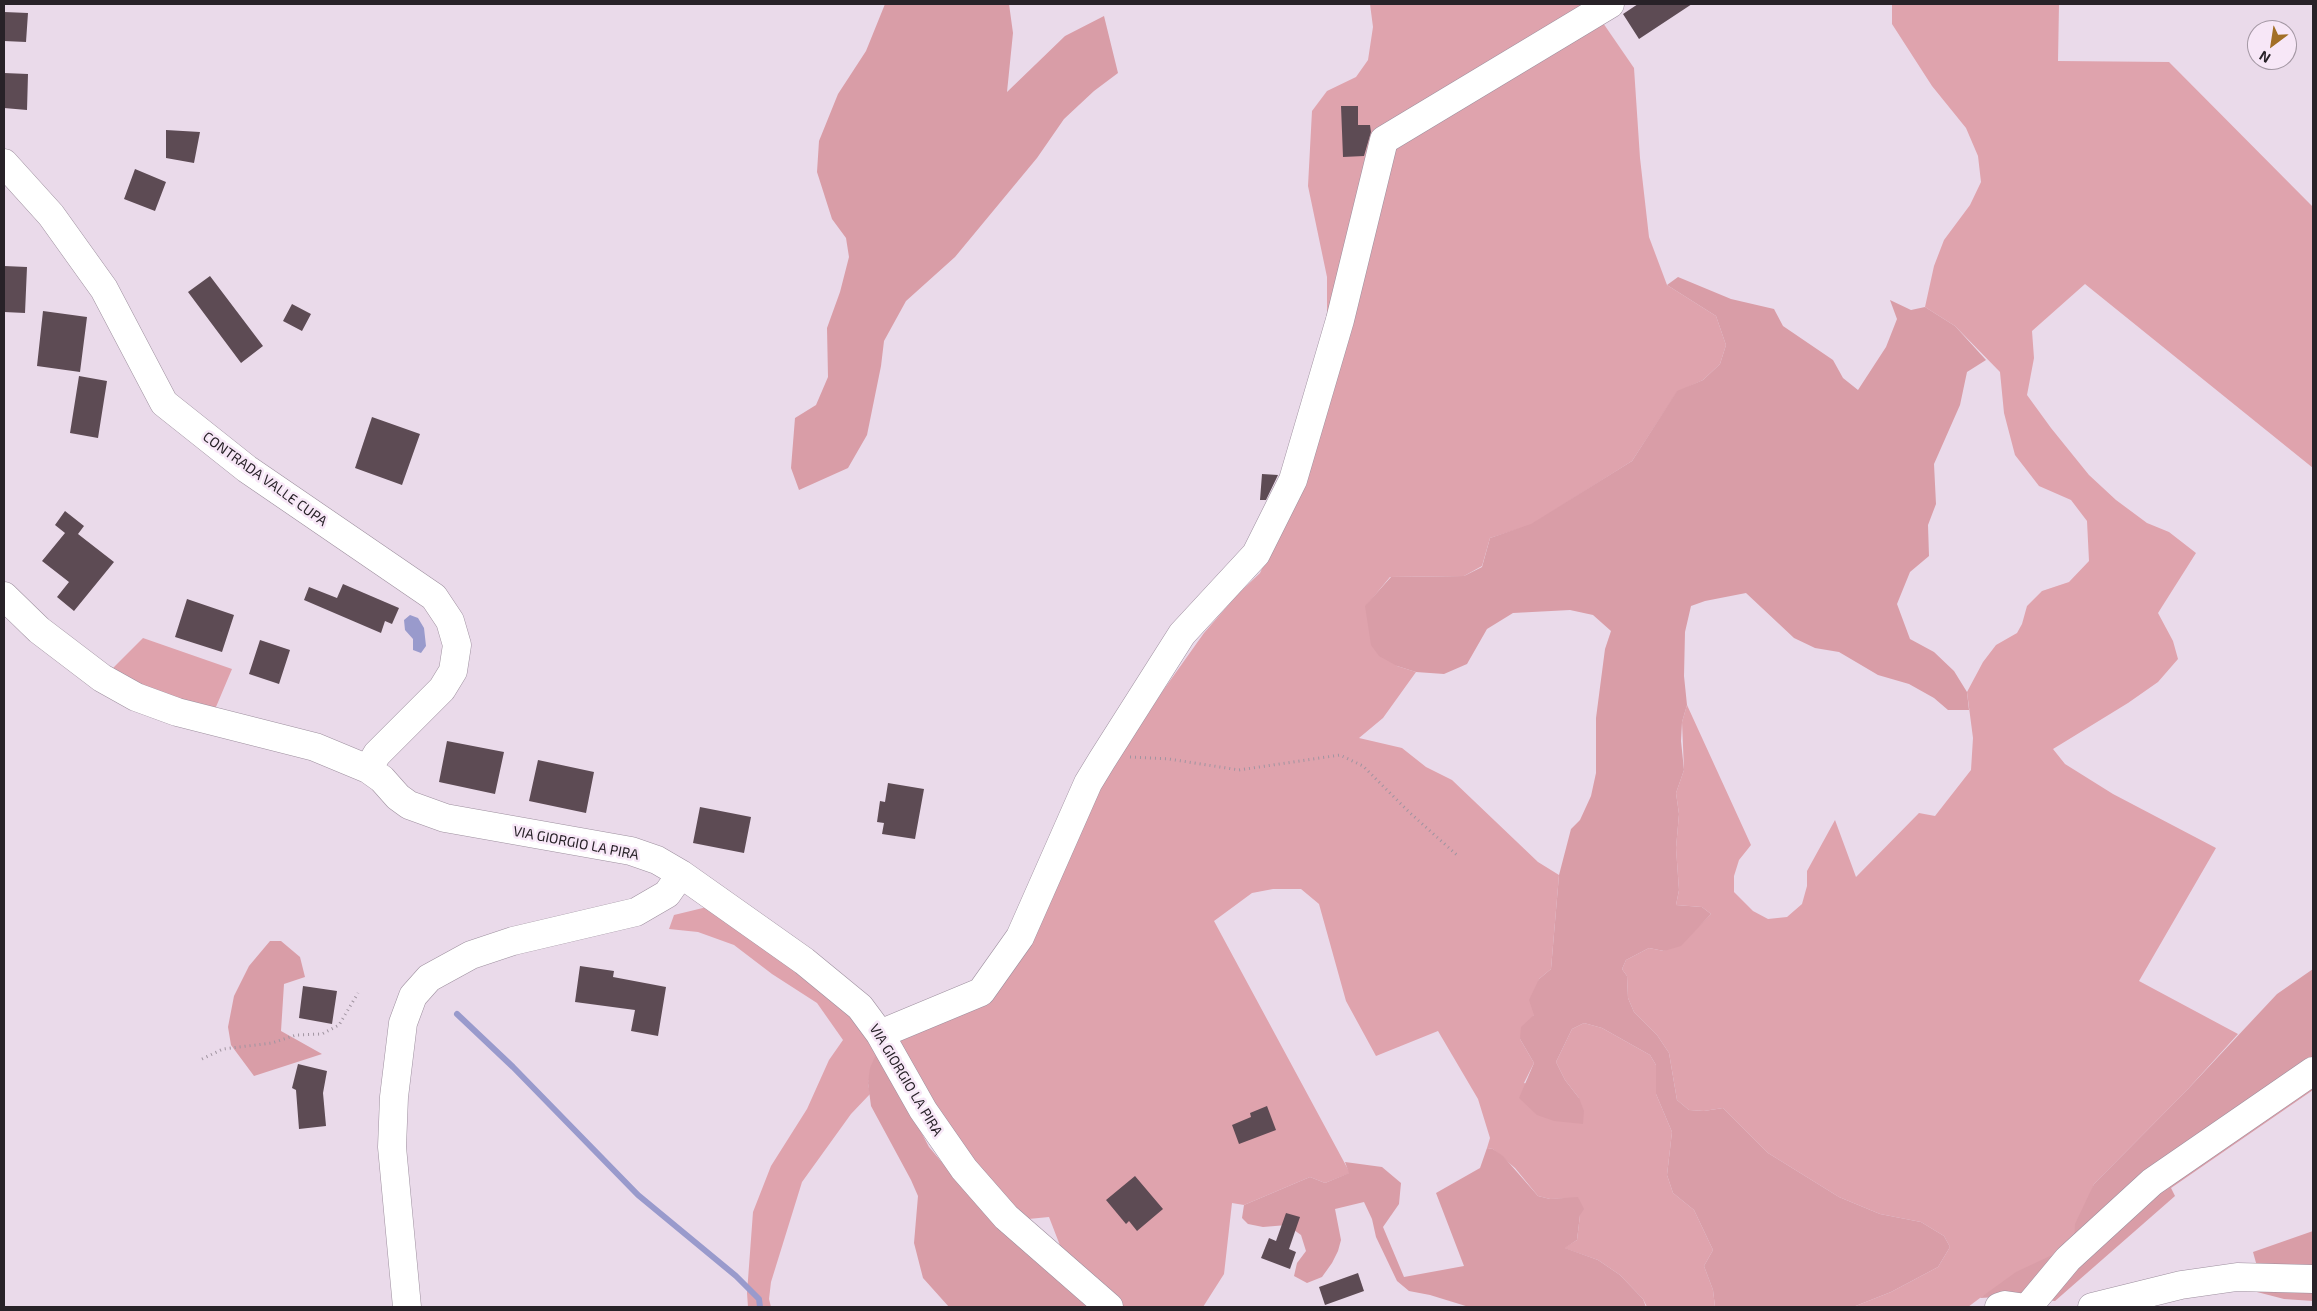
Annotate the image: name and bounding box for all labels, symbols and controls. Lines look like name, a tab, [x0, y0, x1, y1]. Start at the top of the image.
north arrow	[2247, 20, 2297, 70]
text: N	[2256, 48, 2273, 67]
street label: CONTRADA VALLE CUPA	[200, 428, 330, 530]
street label: VIA GIORGIO LA PIRA	[512, 823, 640, 863]
street label: VIA GIORGIO LA PIRA	[866, 1021, 946, 1139]

